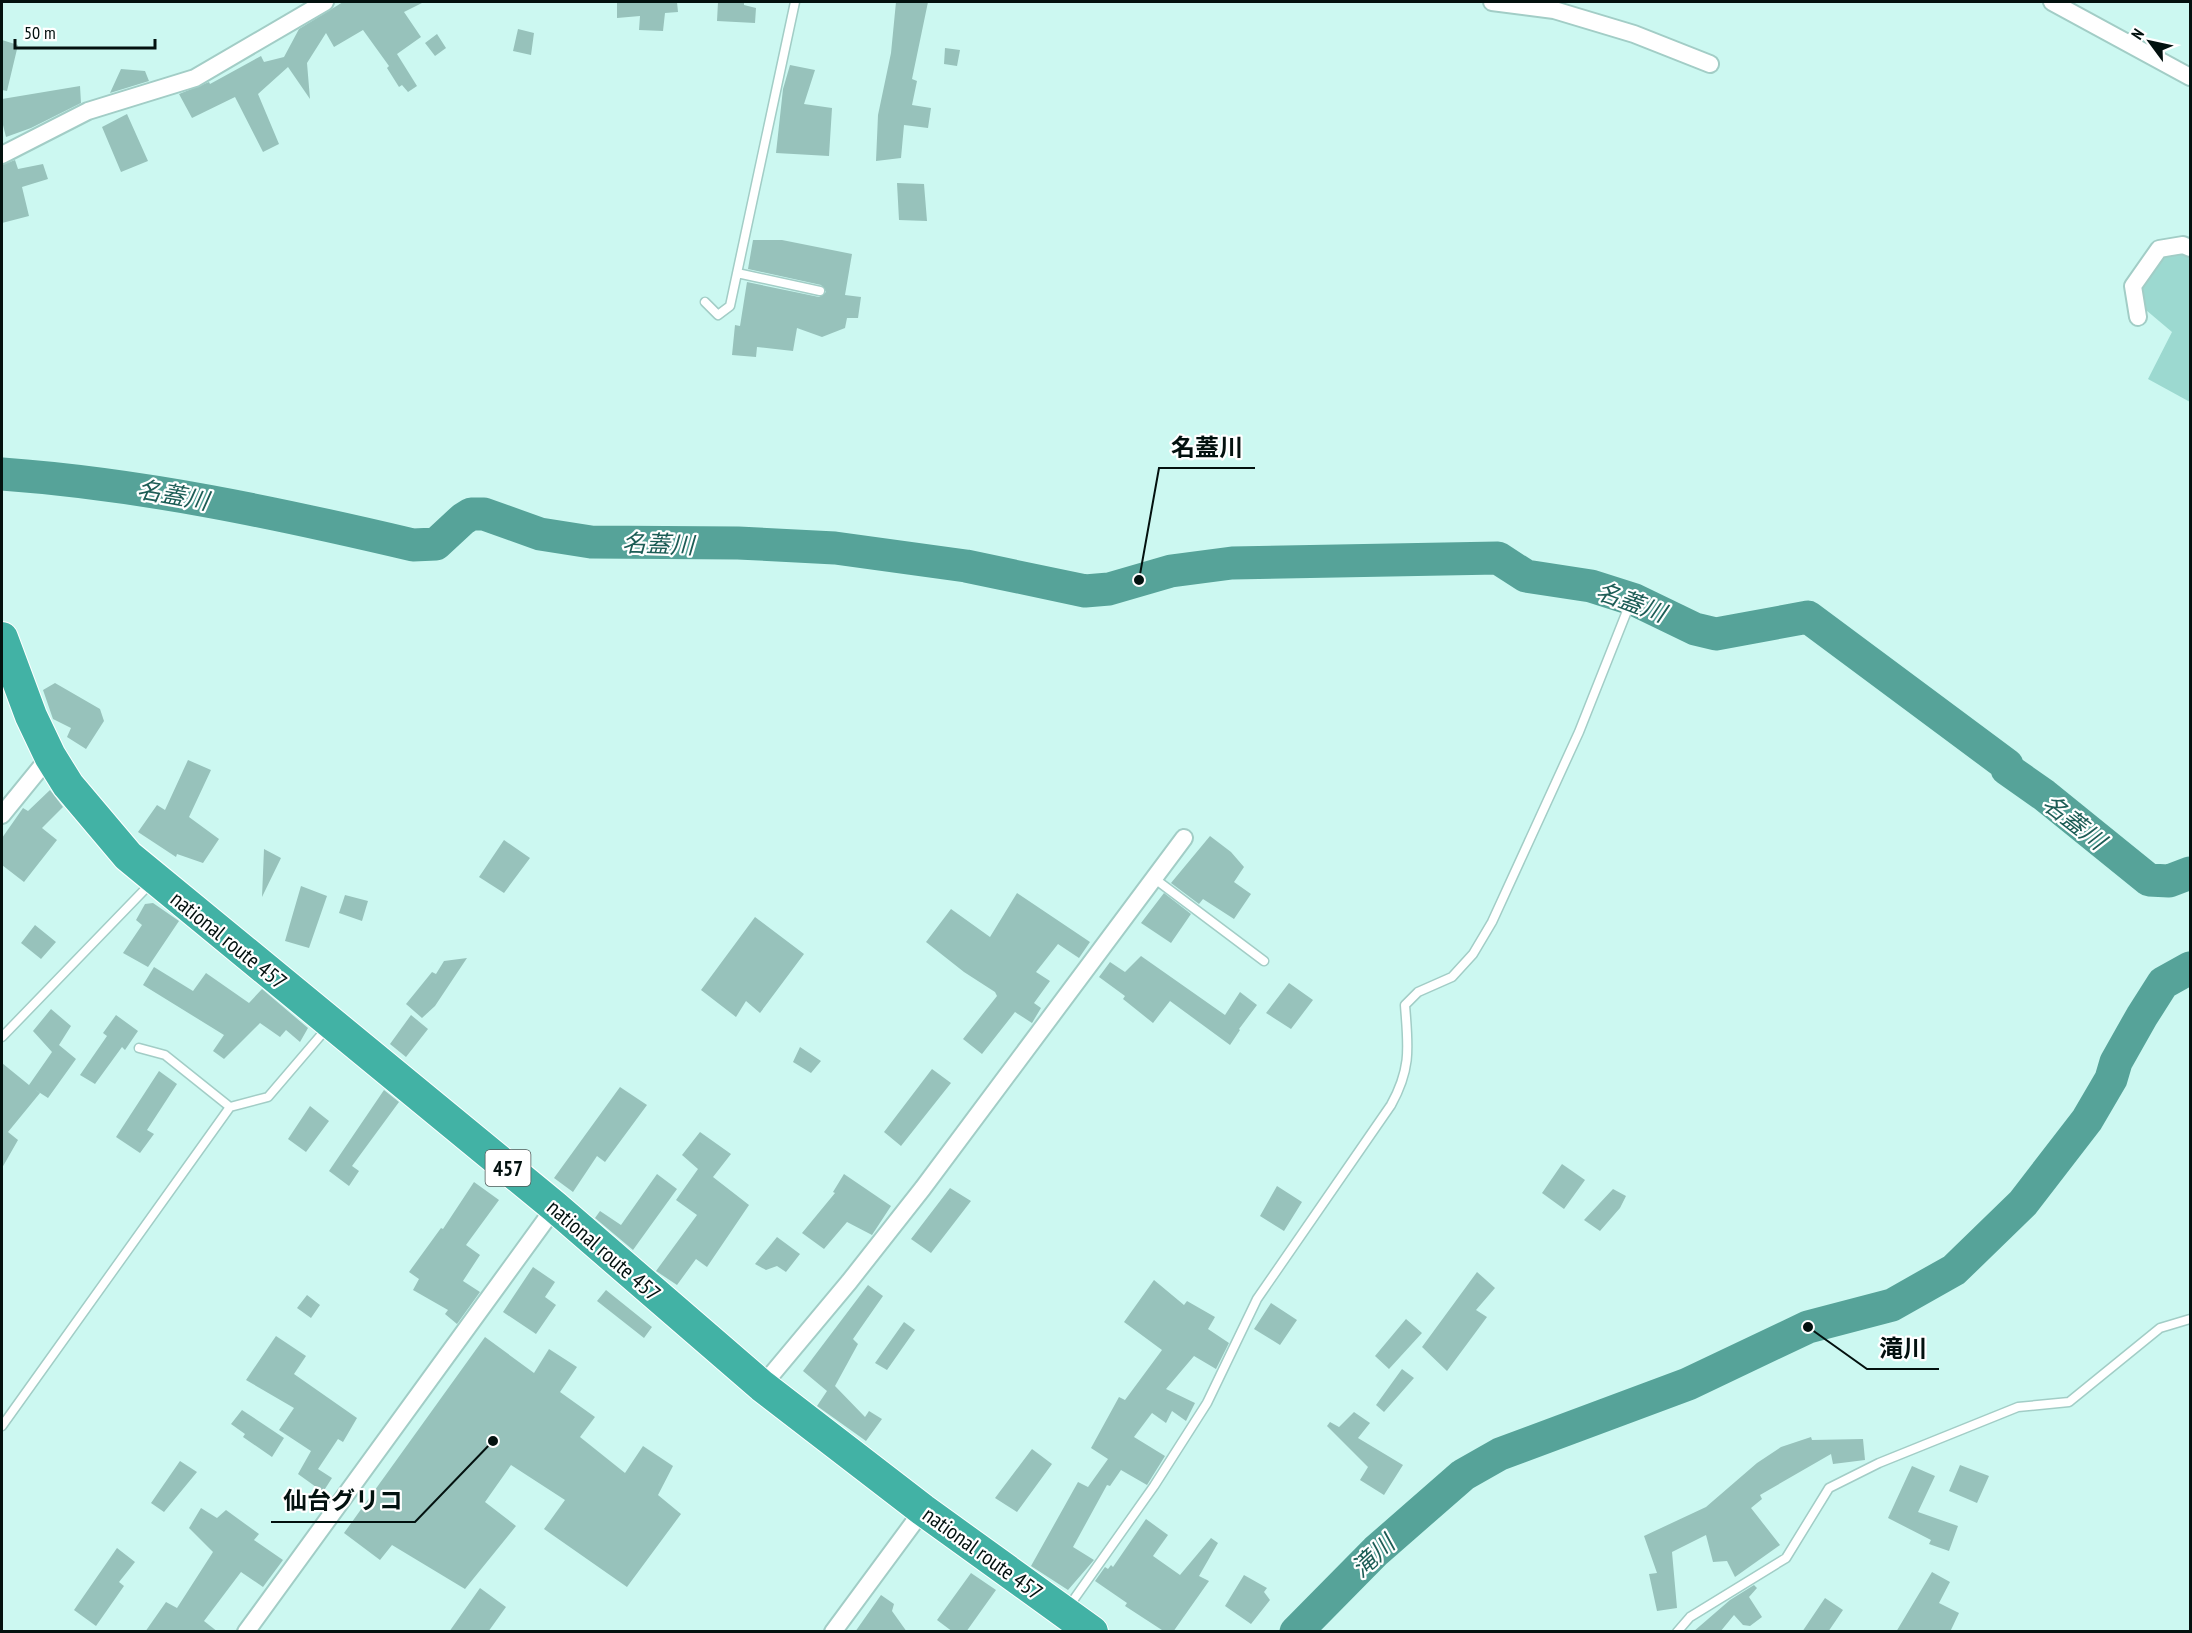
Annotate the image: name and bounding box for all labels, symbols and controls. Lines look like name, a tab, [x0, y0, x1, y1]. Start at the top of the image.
scale bar	[15, 12, 154, 50]
north arrow	[2120, 12, 2180, 72]
text: 50 m	[24, 21, 56, 44]
text: N	[2127, 25, 2148, 43]
callout: 名蓋川	[1159, 426, 1255, 468]
text: 名蓋川	[1171, 432, 1243, 463]
water label: 名蓋川	[135, 473, 214, 517]
water label: 名蓋川	[621, 527, 698, 561]
water label: 名蓋川	[1592, 575, 1673, 630]
water label: 名蓋川	[2036, 788, 2114, 858]
street label: national route 457	[165, 885, 293, 995]
road number: 457	[486, 1150, 530, 1186]
street label: national route 457	[541, 1193, 667, 1307]
callout: 滝川	[1867, 1327, 1939, 1369]
text: 滝川	[1879, 1333, 1927, 1364]
callout: 仙台グリコ	[271, 1480, 415, 1522]
text: 仙台グリコ	[283, 1485, 403, 1516]
street label: national route 457	[918, 1500, 1048, 1606]
water label: 滝川	[1345, 1526, 1403, 1584]

